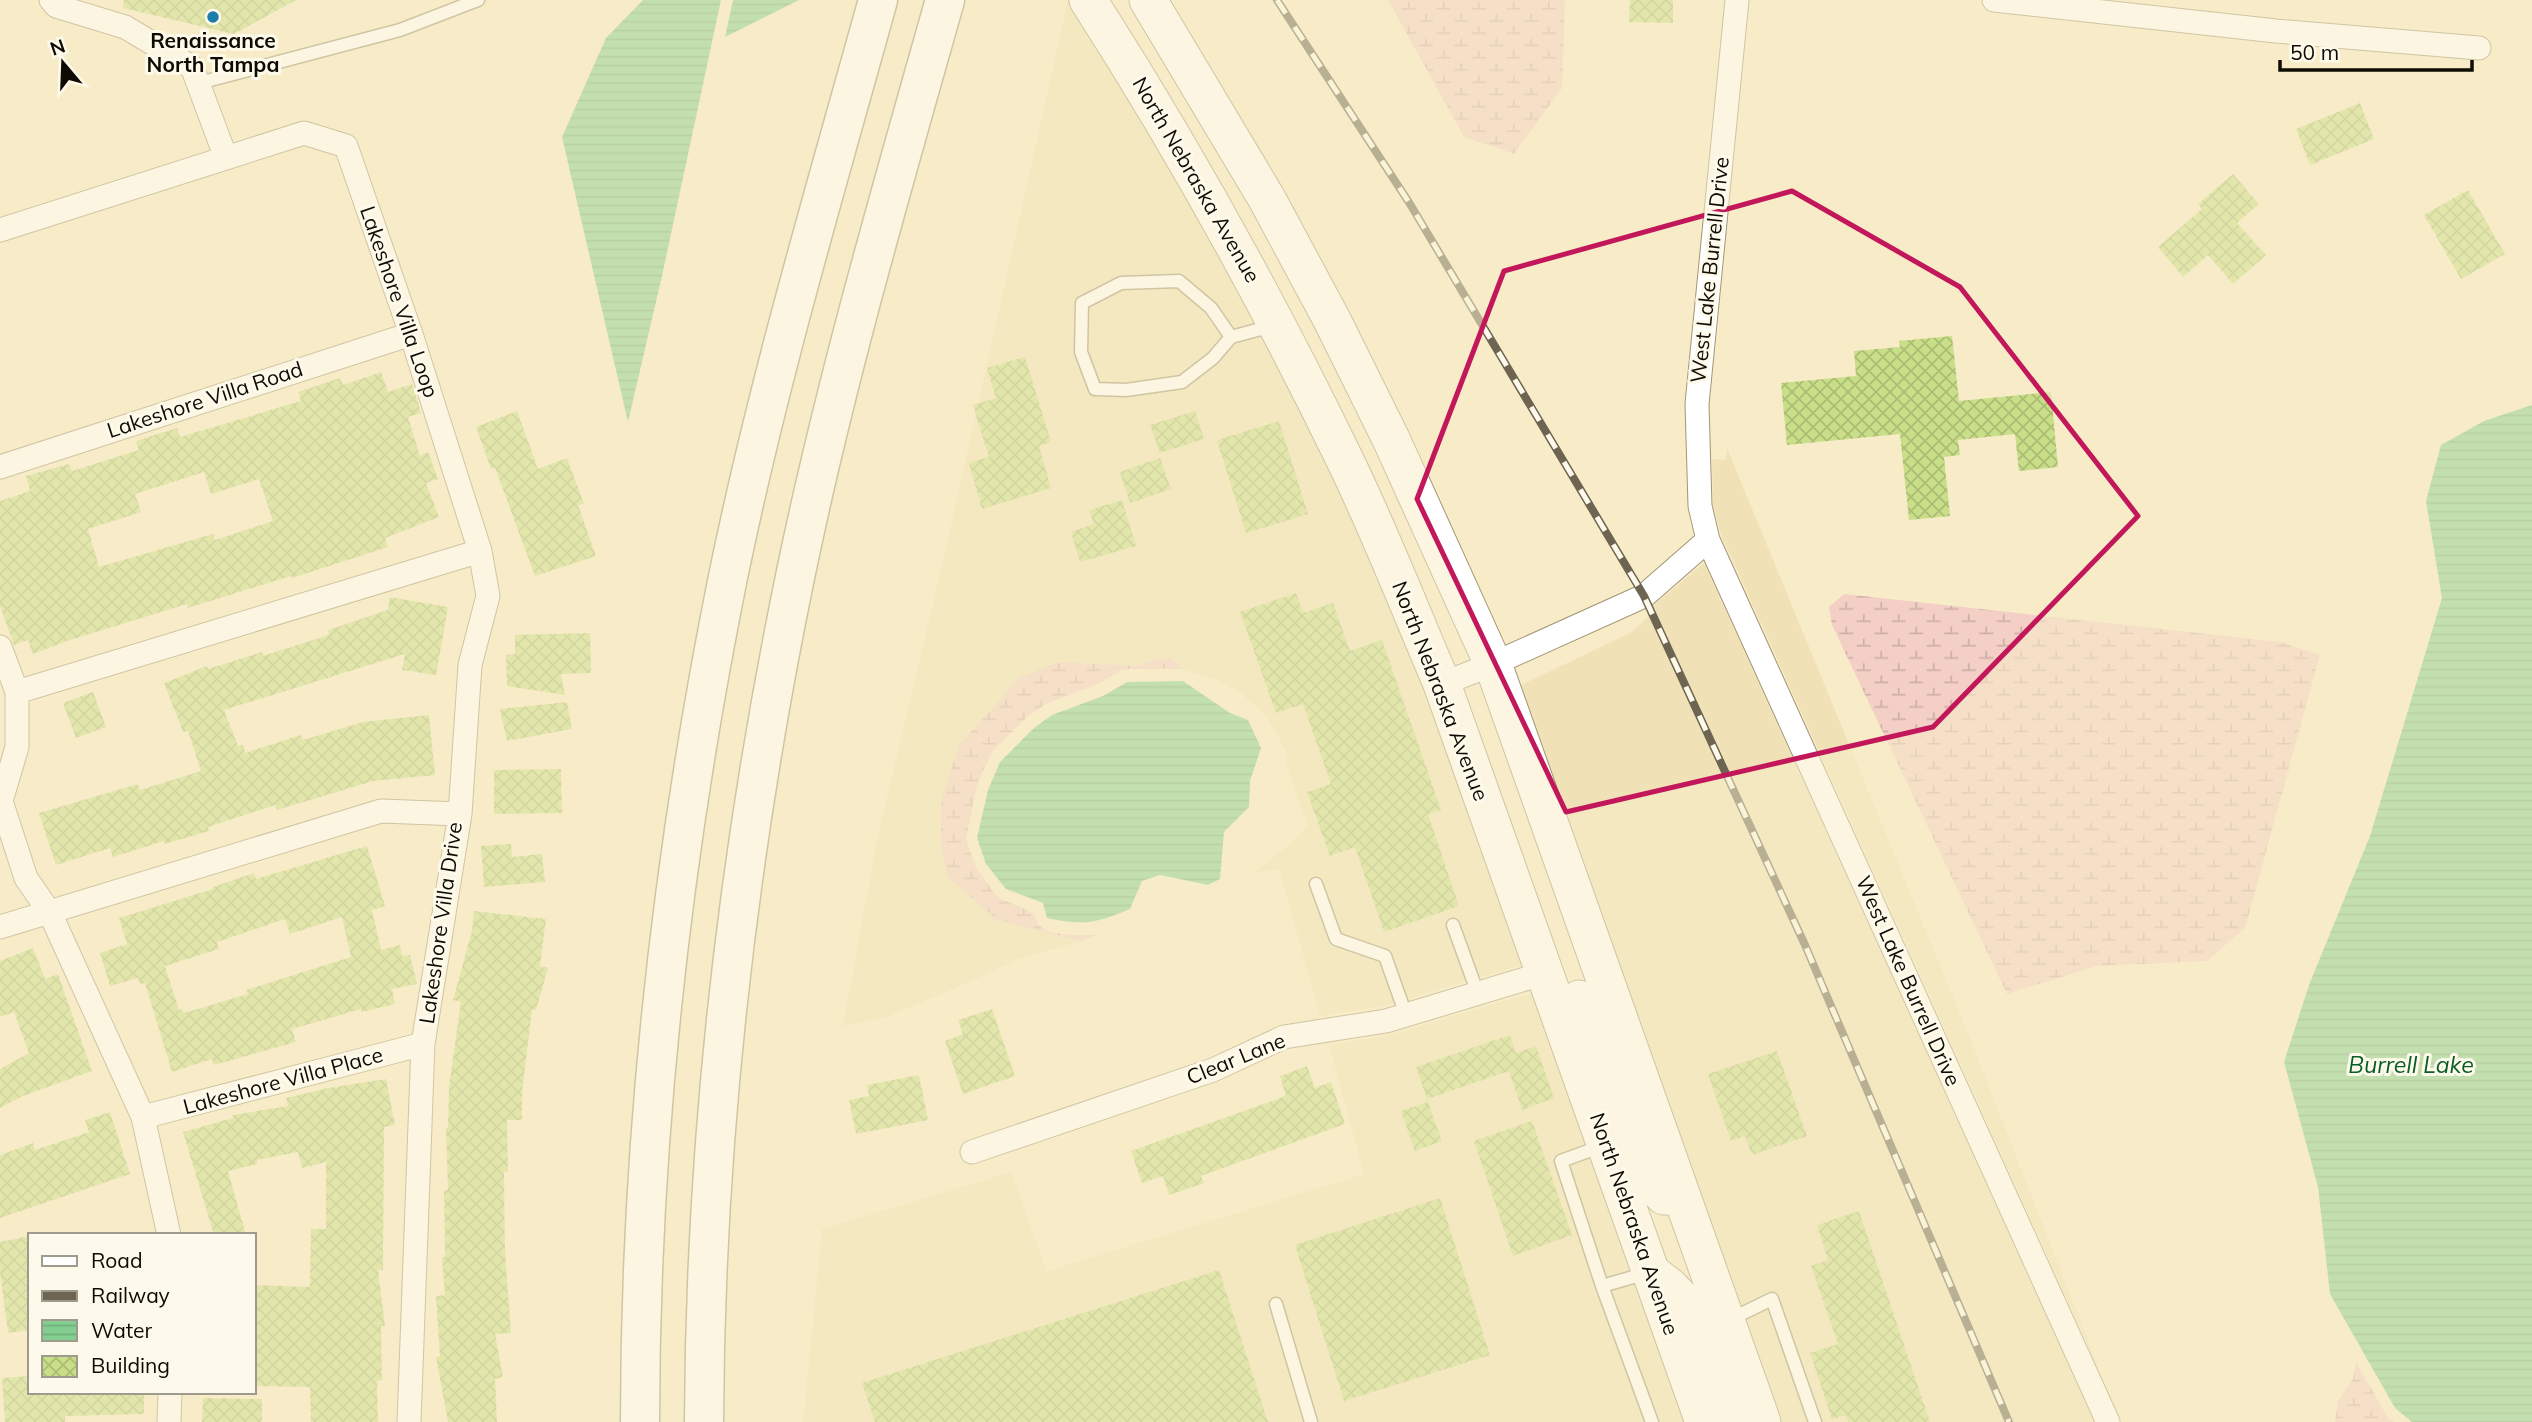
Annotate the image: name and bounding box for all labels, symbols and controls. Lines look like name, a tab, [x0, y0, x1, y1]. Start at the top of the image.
marker: Renaissance North Tampa	[205, 9, 221, 25]
place label: Renaissance North Tampa	[147, 27, 279, 77]
north arrow	[28, 28, 98, 98]
scale bar	[2280, 28, 2472, 72]
text: N	[47, 33, 68, 61]
text: 50 m	[2290, 39, 2339, 65]
street label: North Nebraska Avenue	[1127, 72, 1266, 287]
street label: West Lake Burrell Drive	[1684, 155, 1734, 384]
street label: Lakeshore Villa Loop	[355, 203, 445, 401]
street label: Lakeshore Villa Road	[104, 355, 306, 443]
street label: North Nebraska Avenue	[1387, 577, 1495, 804]
street label: Lakeshore Villa Drive	[413, 820, 467, 1025]
street label: West Lake Burrell Drive	[1851, 871, 1967, 1090]
street label: Clear Lane	[1182, 1026, 1289, 1090]
street label: Lakeshore Villa Place	[180, 1041, 385, 1119]
water label: Burrell Lake	[2348, 1050, 2474, 1079]
street label: North Nebraska Avenue	[1585, 1109, 1685, 1338]
legend	[28, 1233, 256, 1394]
text: Road	[91, 1247, 142, 1273]
text: Railway	[91, 1282, 170, 1308]
text: Water	[91, 1317, 152, 1343]
text: Building	[91, 1352, 170, 1378]

